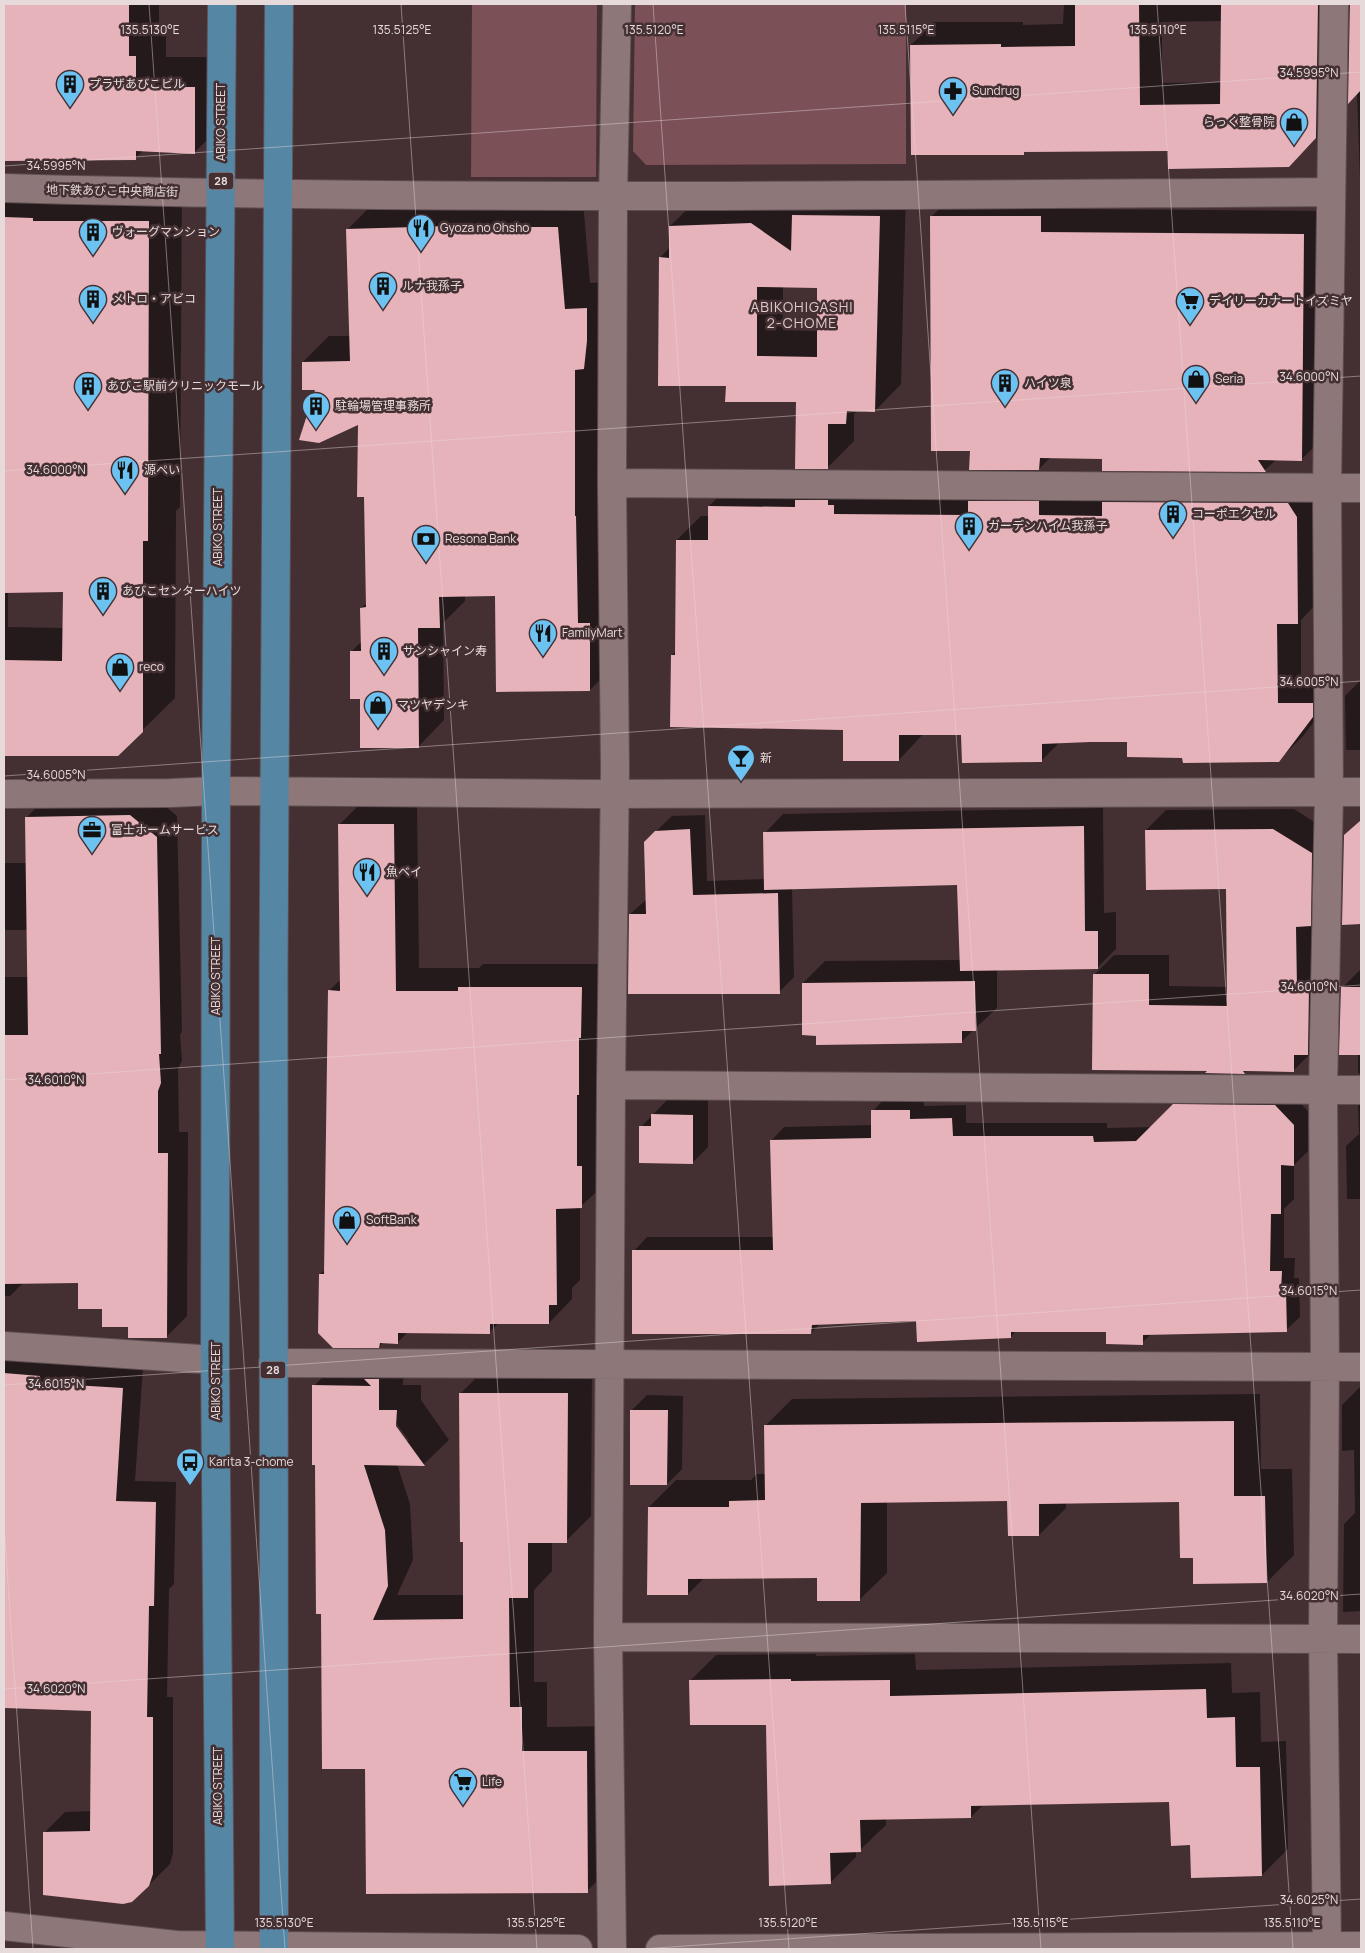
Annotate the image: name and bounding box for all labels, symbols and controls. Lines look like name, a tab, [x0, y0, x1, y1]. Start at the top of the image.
text: 135.5130°E	[120, 21, 180, 38]
text: 135.5125°E	[373, 21, 432, 38]
text: 135.5120°E	[624, 21, 684, 38]
text: 135.5115°E	[878, 21, 935, 38]
text: 135.5110°E	[1129, 21, 1187, 38]
text: 34.5995°N	[1280, 64, 1338, 81]
building icon: プラザあびこビル	[55, 69, 85, 108]
place label: プラザあびこビル	[89, 75, 185, 92]
pharmacy icon: Sundrug	[938, 76, 968, 115]
street label: ABIKO STREET	[212, 82, 229, 161]
place label: Sundrug	[972, 82, 1019, 99]
shop icon: らっく整骨院	[1279, 107, 1309, 146]
place label: らっく整骨院	[1203, 113, 1275, 130]
text: 34.5995°N	[27, 157, 85, 174]
road number: 28	[208, 172, 234, 190]
street label: 地下鉄あびこ中央商店街	[46, 181, 178, 200]
restaurant icon: Gyoza no Ohsho	[406, 213, 436, 252]
building icon: ヴォーグマンション	[78, 217, 108, 256]
place label: Gyoza no Ohsho	[440, 219, 529, 236]
place label: ヴォーグマンション	[112, 223, 220, 240]
building icon: ルナ我孫子	[368, 271, 398, 310]
place label: ルナ我孫子	[402, 277, 462, 294]
building icon: メトロ・アビコ	[78, 284, 108, 323]
supermarket icon: デイリーカナートイズミヤ	[1175, 286, 1205, 325]
place label: メトロ・アビコ	[112, 290, 196, 307]
place label: デイリーカナートイズミヤ	[1209, 292, 1353, 309]
district label: ABIKOHIGASHI 2-CHOME	[750, 297, 854, 332]
shop icon: Seria	[1181, 364, 1211, 403]
building icon: ハイツ泉	[990, 368, 1020, 407]
text: 34.6000°N	[1279, 368, 1339, 385]
place label: Seria	[1215, 370, 1243, 387]
building icon: あびこ駅前クリニックモール	[73, 371, 103, 410]
place label: ハイツ泉	[1024, 374, 1072, 391]
place label: あびこ駅前クリニックモール	[107, 377, 263, 394]
building icon: 駐輪場管理事務所	[301, 391, 331, 430]
place label: 駐輪場管理事務所	[335, 397, 431, 414]
restaurant icon: 源ぺい	[110, 455, 140, 494]
text: 34.6000°N	[26, 461, 86, 478]
place label: 源ぺい	[144, 461, 180, 478]
street label: ABIKO STREET	[209, 487, 226, 566]
building icon: コーポエクセル	[1158, 499, 1188, 538]
place label: コーポエクセル	[1192, 505, 1276, 522]
building icon: ガーデンハイム我孫子	[954, 511, 984, 550]
place label: ガーデンハイム我孫子	[988, 517, 1108, 534]
bank icon: Resona Bank	[411, 524, 441, 563]
place label: Resona Bank	[445, 530, 517, 547]
building icon: あびこセンターハイツ	[88, 576, 118, 615]
place label: あびこセンターハイツ	[122, 582, 242, 599]
restaurant icon: FamilyMart	[528, 618, 558, 657]
place label: FamilyMart	[562, 624, 623, 641]
building icon: サンシャイン寿	[369, 636, 399, 675]
place label: サンシャイン寿	[403, 642, 487, 659]
shop icon: reco	[105, 652, 135, 691]
place label: reco	[139, 658, 164, 675]
text: 34.6005°N	[1279, 673, 1339, 690]
shop icon: マツヤデンキ	[363, 690, 393, 729]
place label: マツヤデンキ	[397, 696, 469, 713]
bar icon: 新	[726, 743, 756, 782]
place label: 新	[760, 749, 772, 766]
text: 34.6005°N	[26, 766, 86, 783]
office icon: 富士ホームサービス	[77, 815, 107, 854]
place label: 富士ホームサービス	[111, 821, 219, 838]
restaurant icon: 魚ベイ	[352, 857, 382, 896]
place label: 魚ベイ	[386, 863, 422, 880]
street label: ABIKO STREET	[207, 936, 224, 1015]
text: 34.6010°N	[1281, 978, 1337, 995]
text: 34.6010°N	[28, 1071, 84, 1088]
shop icon: SoftBank	[332, 1205, 362, 1244]
place label: SoftBank	[366, 1211, 418, 1228]
text: 34.6015°N	[1281, 1282, 1337, 1299]
street label: ABIKO STREET	[207, 1341, 224, 1420]
road number: 28	[260, 1362, 286, 1378]
text: 34.6015°N	[28, 1375, 84, 1392]
bus stop icon: Karita 3-chome	[175, 1447, 205, 1486]
place label: Karita 3-chome	[209, 1453, 293, 1470]
text: 34.6020°N	[1279, 1587, 1339, 1604]
text: 34.6020°N	[26, 1680, 86, 1697]
street label: ABIKO STREET	[209, 1746, 226, 1825]
supermarket icon: Life	[448, 1767, 478, 1806]
place label: Life	[482, 1773, 502, 1790]
text: 34.6025°N	[1280, 1891, 1338, 1908]
text: 135.5130°E	[254, 1914, 314, 1931]
text: 135.5125°E	[507, 1914, 566, 1931]
text: 135.5120°E	[758, 1914, 818, 1931]
text: 135.5115°E	[1012, 1914, 1069, 1931]
text: 135.5110°E	[1263, 1914, 1321, 1931]

